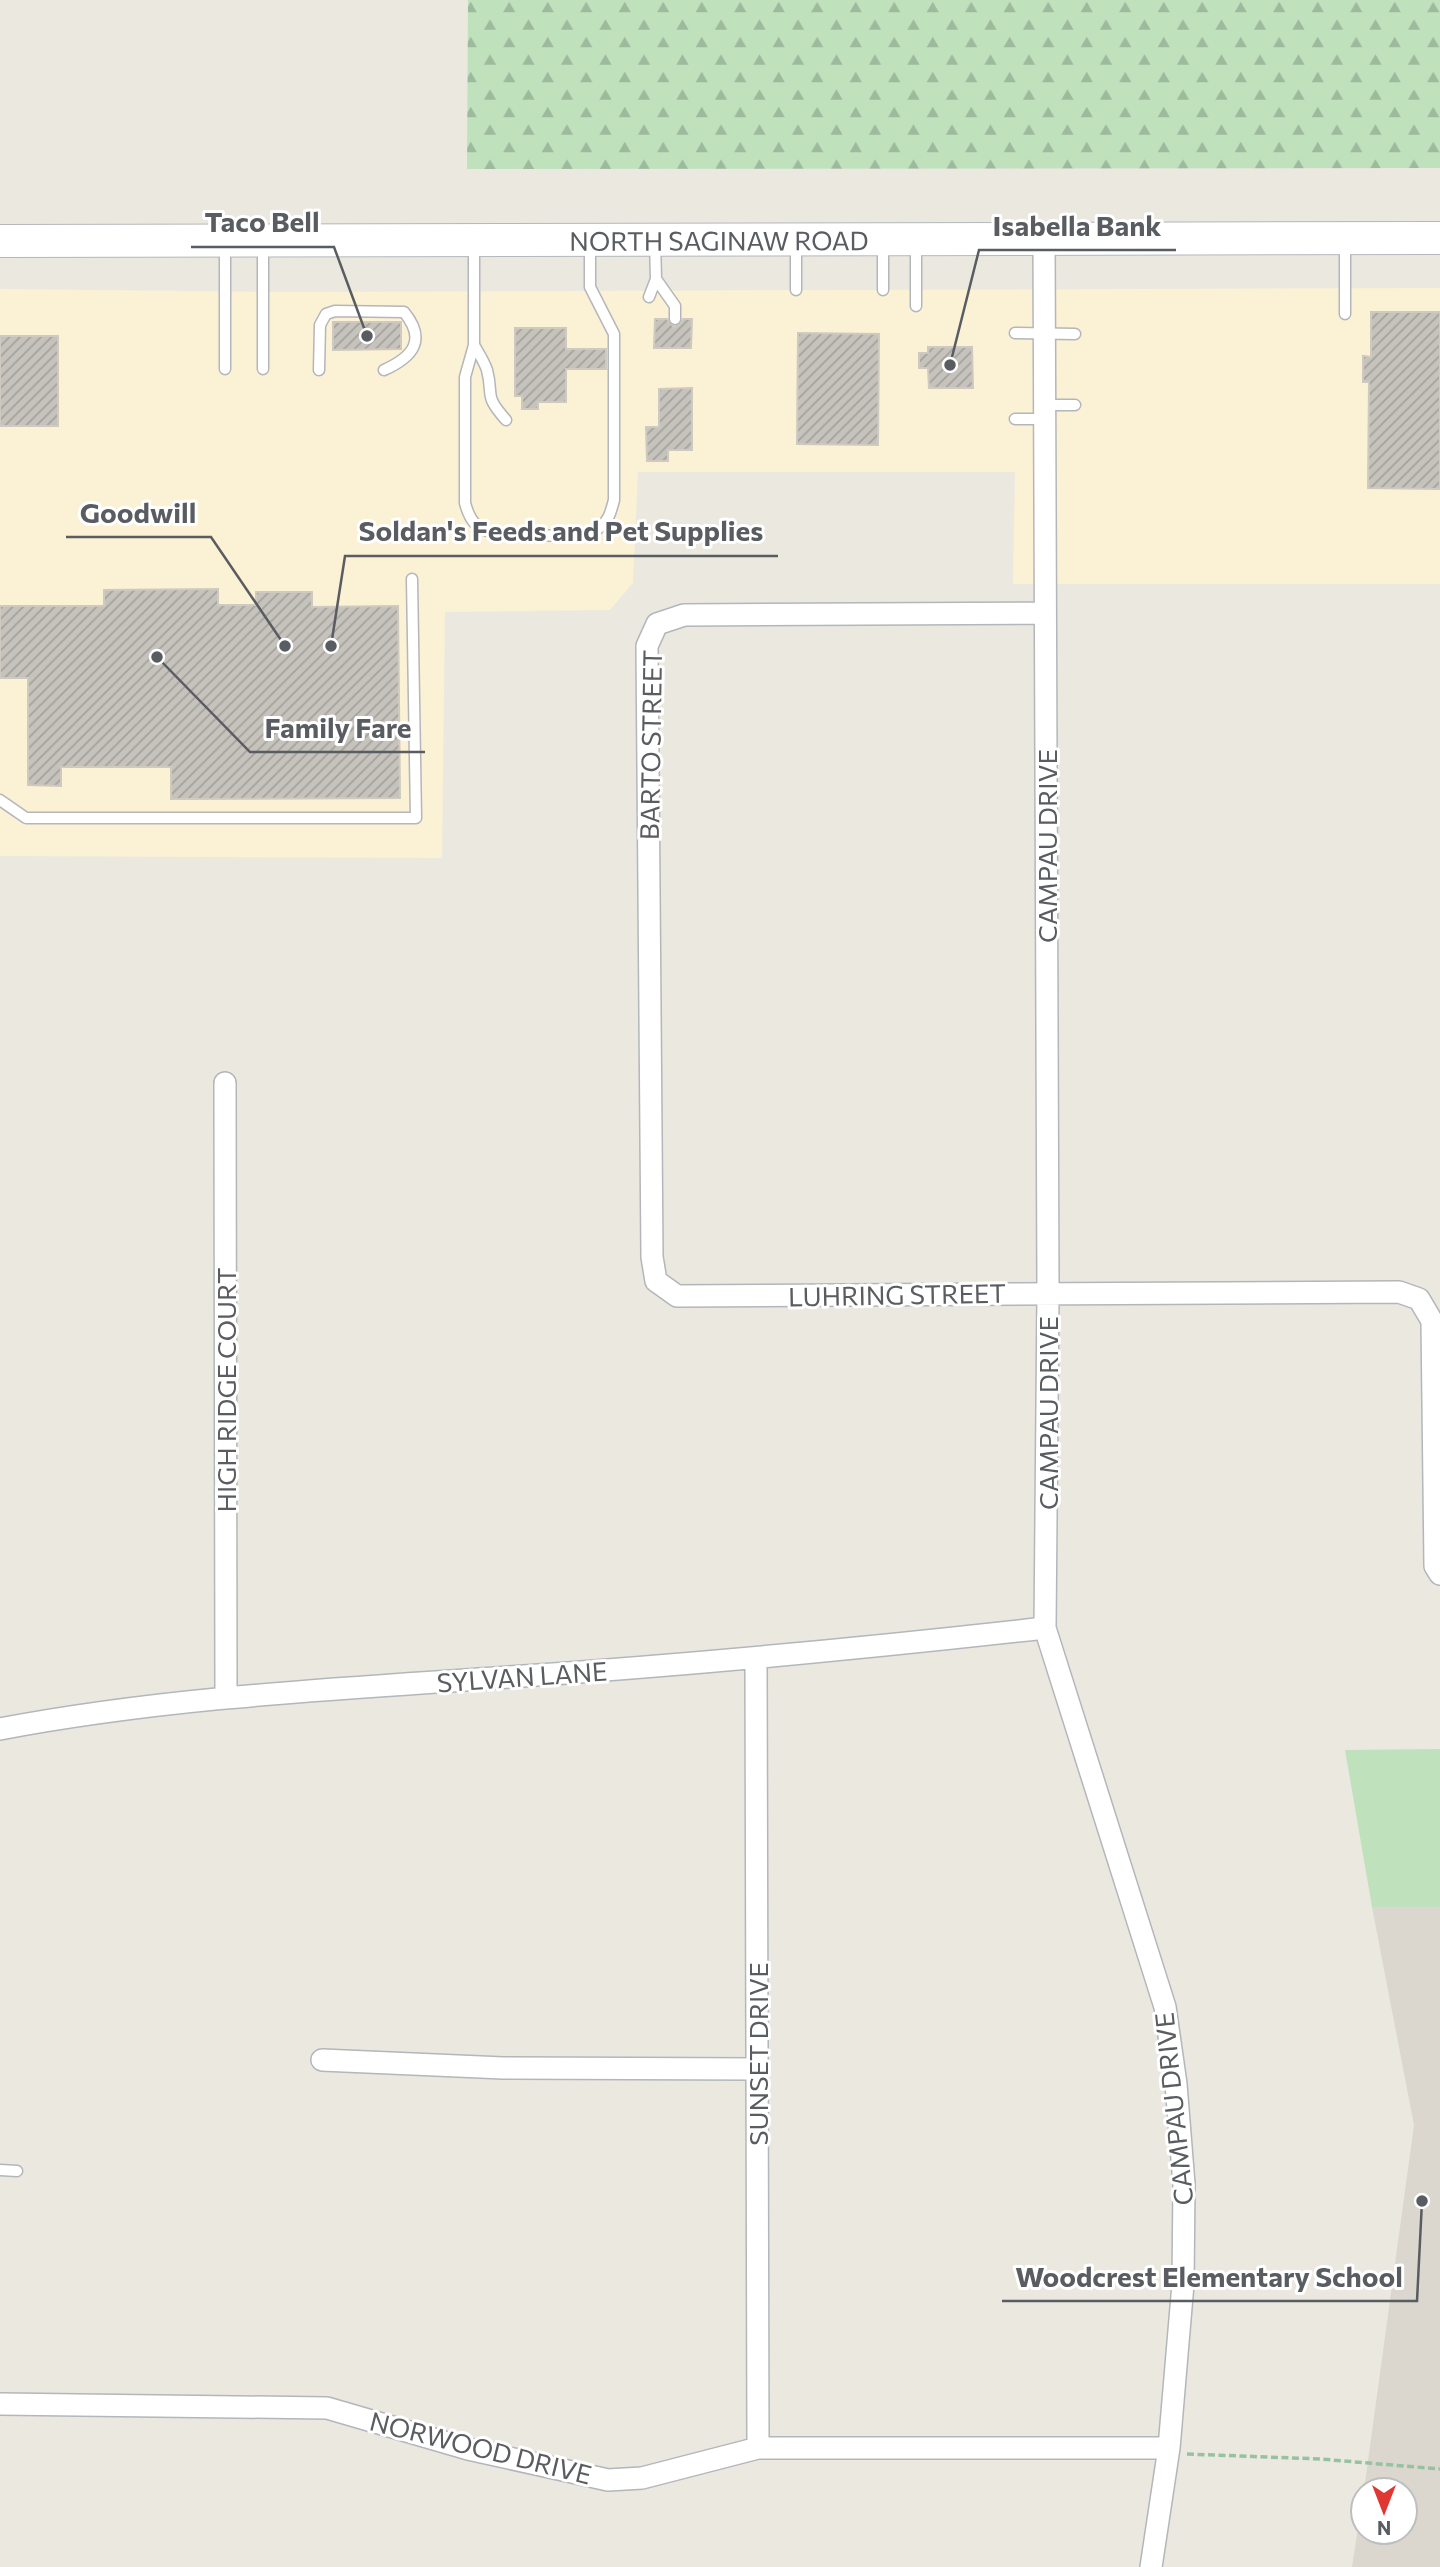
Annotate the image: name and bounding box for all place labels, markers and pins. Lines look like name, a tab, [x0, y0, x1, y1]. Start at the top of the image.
callout: Taco Bell	[191, 198, 334, 247]
callout: Isabella Bank	[979, 201, 1176, 250]
callout: Goodwill	[66, 488, 211, 537]
callout: Soldan's Feeds and Pet Supplies	[345, 507, 778, 556]
callout: Family Fare	[250, 703, 425, 752]
callout: Woodcrest Elementary School	[1002, 2252, 1417, 2301]

